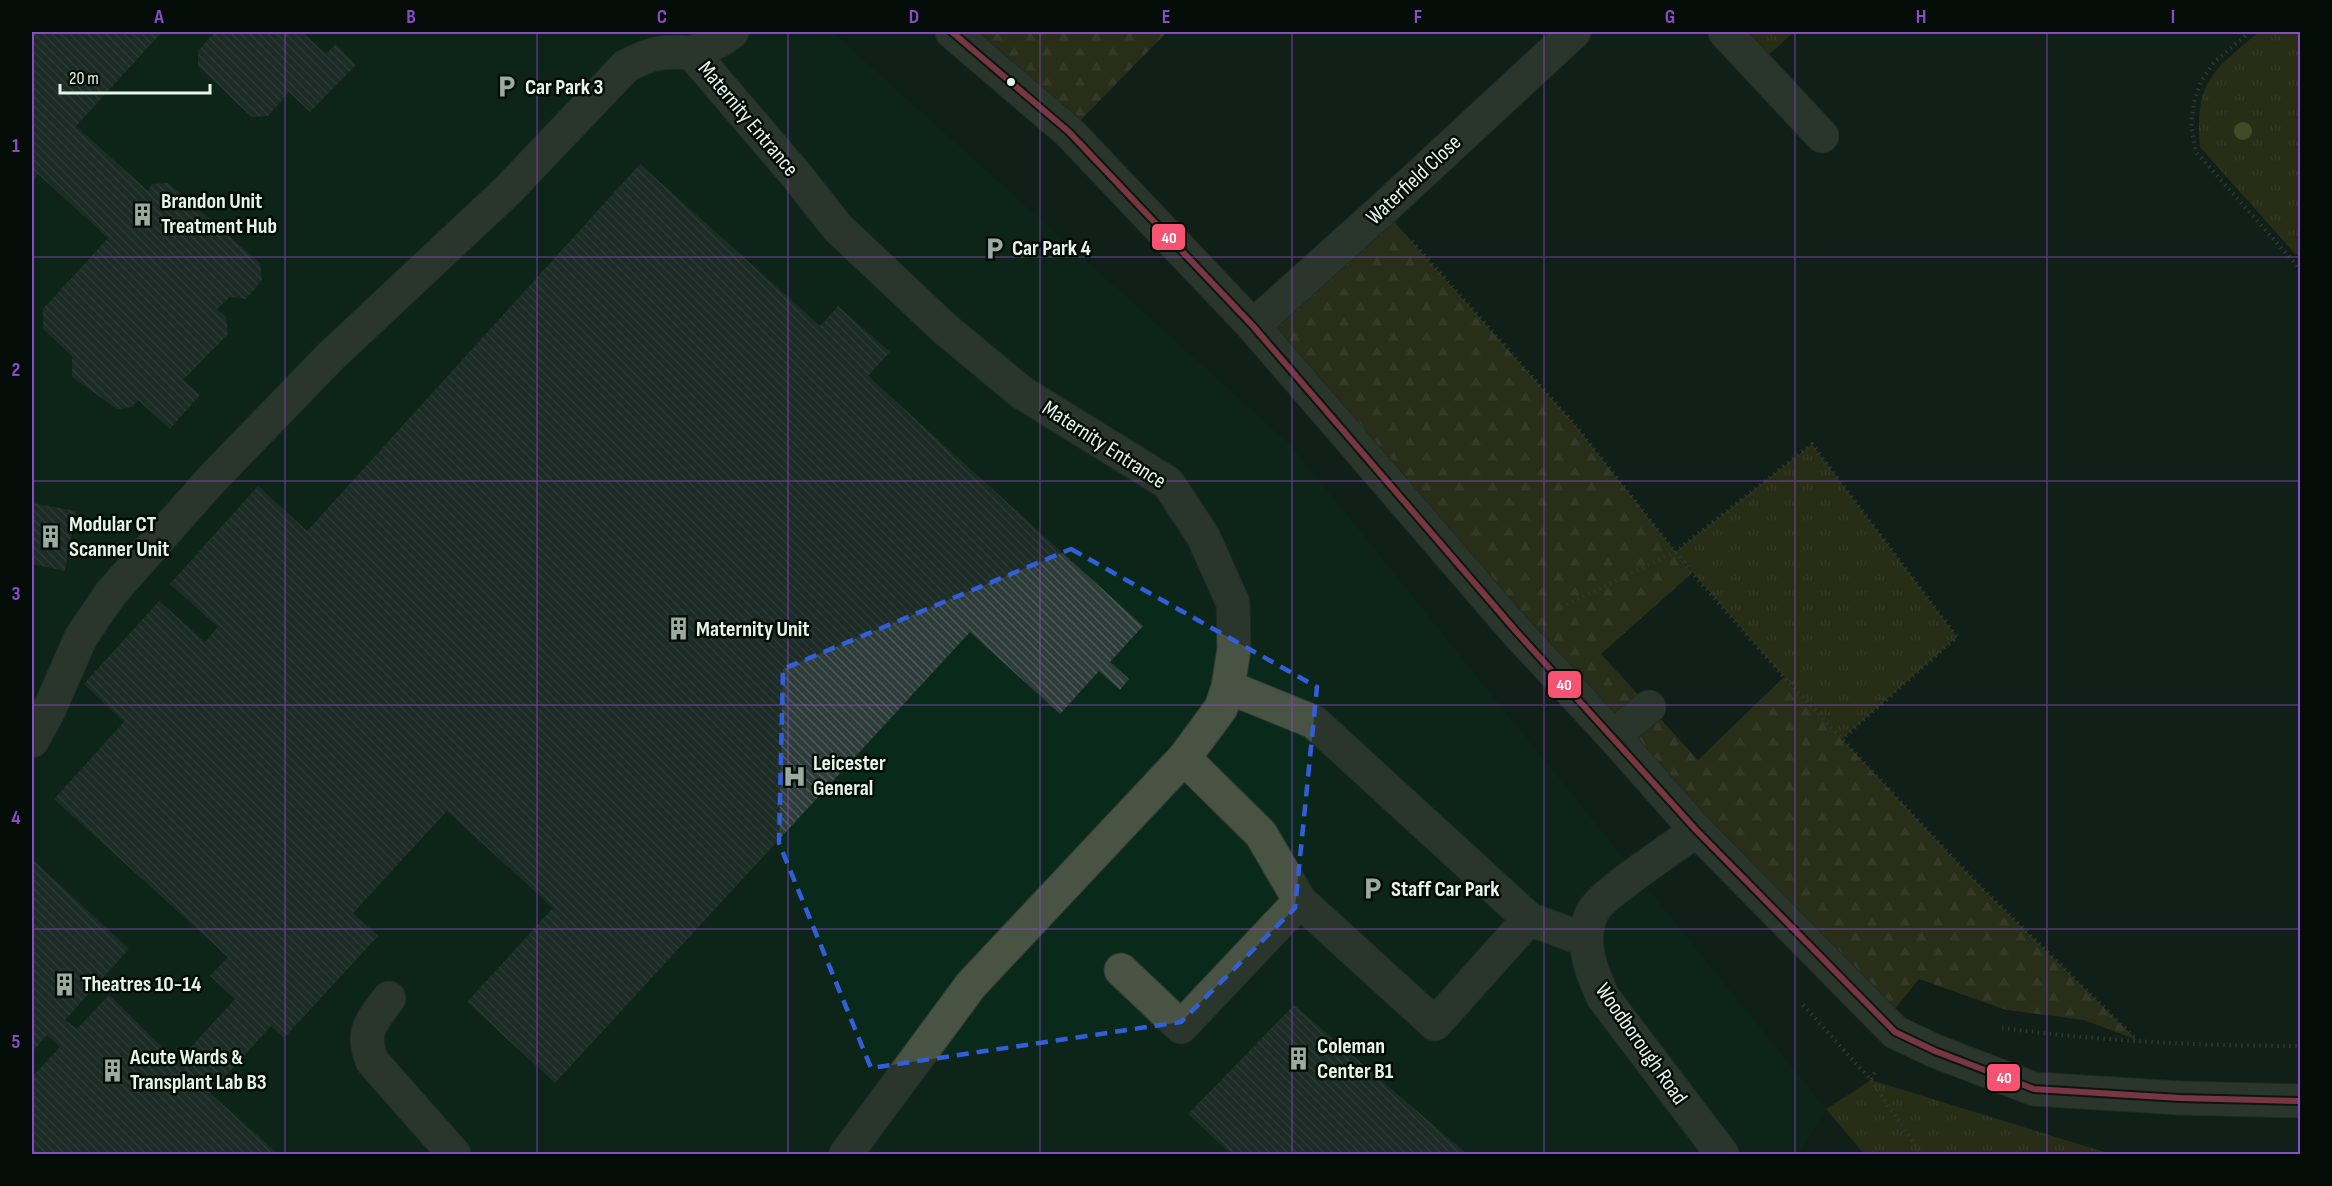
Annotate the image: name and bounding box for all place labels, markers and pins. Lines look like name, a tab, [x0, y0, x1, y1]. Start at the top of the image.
parking icon: Car Park 3	[494, 74, 520, 100]
place label: Car Park 3	[525, 74, 604, 101]
unlabelled marker	[1005, 76, 1017, 88]
place label: Brandon Unit Treatment Hub	[161, 188, 277, 240]
building icon: Brandon Unit Treatment Hub	[130, 201, 156, 227]
parking icon: Car Park 4	[981, 235, 1007, 261]
place label: Car Park 4	[1012, 235, 1091, 262]
place label: Modular CT Scanner Unit	[69, 511, 169, 563]
building icon: Modular CT Scanner Unit	[38, 524, 64, 550]
building icon: Maternity Unit	[665, 616, 691, 642]
place label: Maternity Unit	[696, 616, 810, 643]
place label: Leicester General	[813, 750, 886, 802]
hospital icon: Leicester General	[782, 763, 808, 789]
parking icon: Staff Car Park	[1360, 876, 1386, 902]
place label: Staff Car Park	[1391, 876, 1500, 903]
building icon: Theatres 10-14	[51, 971, 77, 997]
place label: Theatres 10-14	[82, 971, 201, 998]
place label: Coleman Center B1	[1317, 1033, 1394, 1085]
place label: Acute Wards & Transplant Lab B3	[129, 1044, 267, 1096]
building icon: Coleman Center B1	[1286, 1046, 1312, 1072]
building icon: Acute Wards & Transplant Lab B3	[99, 1057, 125, 1083]

